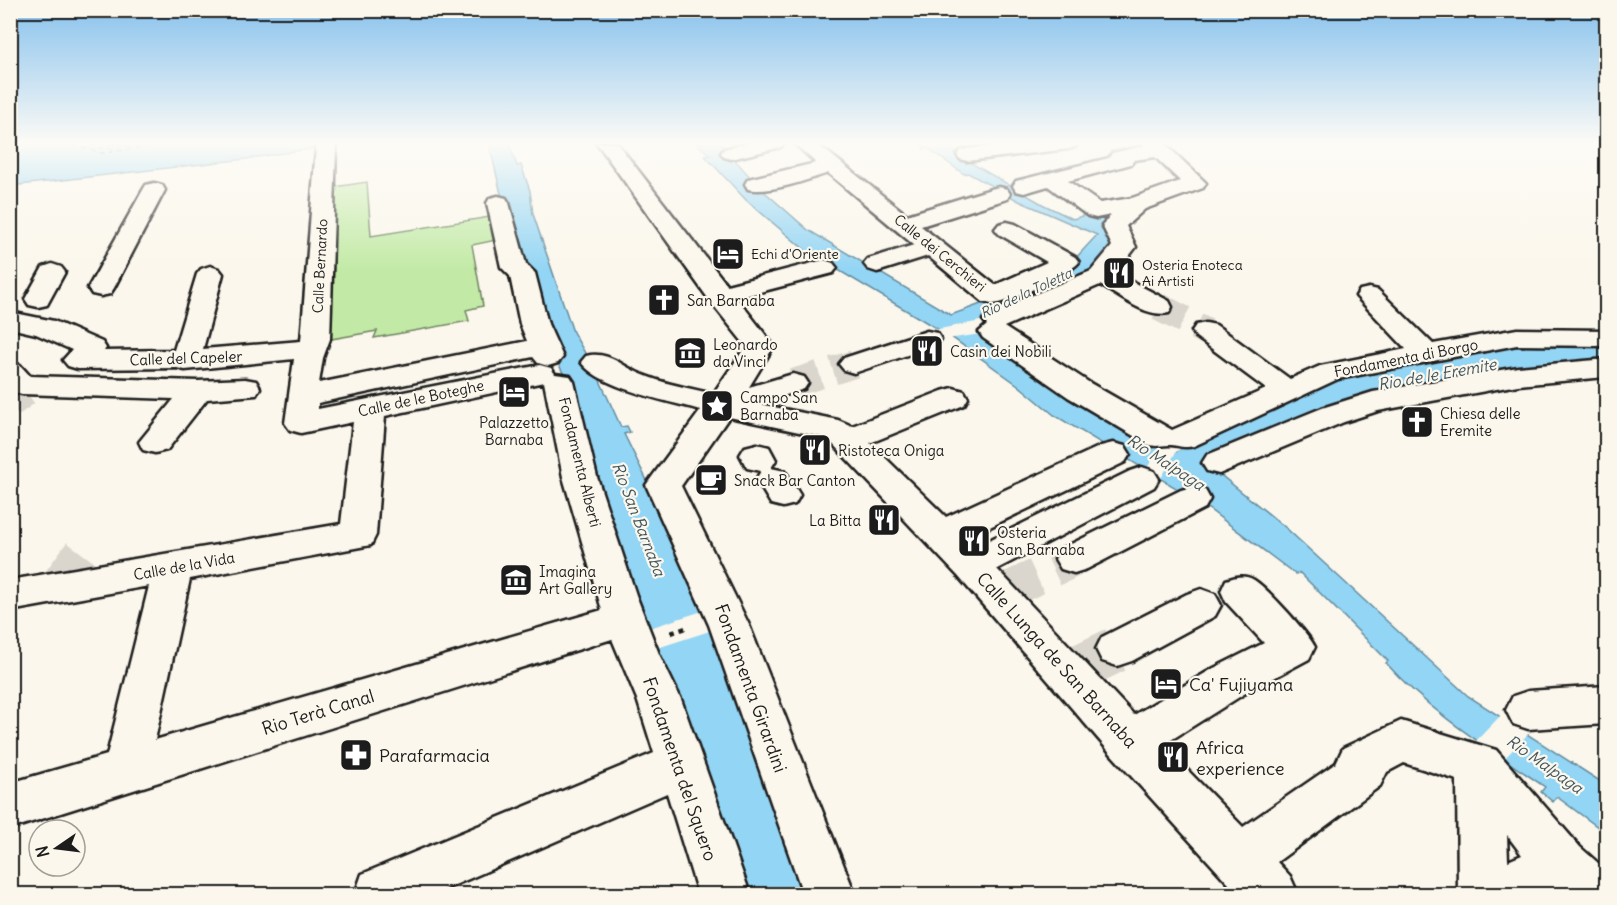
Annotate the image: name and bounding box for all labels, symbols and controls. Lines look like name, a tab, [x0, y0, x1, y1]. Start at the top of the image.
street label: Calle dei Cerchieri	[890, 210, 990, 296]
street label: Calle Bernardo	[309, 218, 331, 314]
hotel icon: Echi d'Oriente	[710, 236, 746, 272]
place label: Echi d'Oriente	[751, 245, 839, 263]
restaurant icon: Osteria Enoteca Ai Artisti	[1101, 255, 1137, 291]
place label: Osteria Enoteca Ai Artisti	[1142, 256, 1243, 290]
water label: Rio de la Toletta	[977, 263, 1076, 322]
church icon: San Barnaba	[646, 282, 682, 318]
place label: San Barnaba	[687, 291, 775, 310]
restaurant icon: Casin dei Nobili	[909, 333, 945, 369]
museum icon: Leonardo da Vinci	[672, 335, 708, 371]
place label: Leonardo da Vinci	[713, 335, 778, 371]
street label: Fondamenta di Borgo	[1332, 335, 1480, 381]
place label: Casin dei Nobili	[950, 342, 1052, 361]
street label: Calle del Capeler	[129, 347, 243, 369]
water label: Rio de le Eremite	[1376, 354, 1499, 394]
hotel icon: Palazzetto Barnaba	[496, 374, 532, 410]
street label: Calle de le Boteghe	[356, 375, 486, 421]
place icon: Campo San Barnaba	[699, 388, 735, 424]
place label: Campo San Barnaba	[740, 388, 818, 424]
street label: Fondamenta Alberti	[555, 395, 605, 529]
church icon: Chiesa delle Eremite	[1399, 404, 1435, 440]
place label: Chiesa delle Eremite	[1440, 404, 1521, 440]
place label: Palazzetto Barnaba	[479, 413, 549, 449]
water label: Rio Malpaga	[1123, 430, 1209, 495]
restaurant icon: Ristoteca Oniga	[797, 432, 833, 468]
place label: Ristoteca Oniga	[838, 441, 945, 460]
water label: Rio San Barnaba	[608, 459, 670, 579]
cafe icon: Snack Bar Canton	[693, 462, 729, 498]
place label: Snack Bar Canton	[734, 471, 856, 490]
restaurant icon: La Bitta	[866, 502, 902, 538]
place label: La Bitta	[809, 511, 861, 530]
restaurant icon: Osteria San Barnaba	[956, 523, 992, 559]
place label: Osteria San Barnaba	[997, 523, 1085, 559]
street label: Calle de la Vida	[132, 548, 237, 584]
museum icon: Imagina Art Gallery	[498, 562, 534, 598]
place label: Imagina Art Gallery	[539, 562, 612, 598]
street label: Calle Lunga de San Barnaba	[972, 567, 1142, 753]
street label: Fondamenta Girardini	[710, 601, 792, 775]
hotel icon: Ca' Fujiyama	[1148, 666, 1184, 702]
place label: Ca' Fujiyama	[1189, 673, 1293, 696]
street label: Fondamenta del Squero	[638, 674, 722, 864]
street label: Rio Terà Canal	[259, 684, 377, 740]
water label: Rio Malpaga	[1503, 730, 1588, 798]
place label: Africa experience	[1196, 736, 1285, 780]
pharmacy icon: Parafarmacia	[338, 737, 374, 773]
restaurant icon: Africa experience	[1155, 739, 1191, 775]
place label: Parafarmacia	[379, 744, 490, 767]
north arrow	[27, 818, 87, 878]
text: N	[31, 844, 53, 859]

